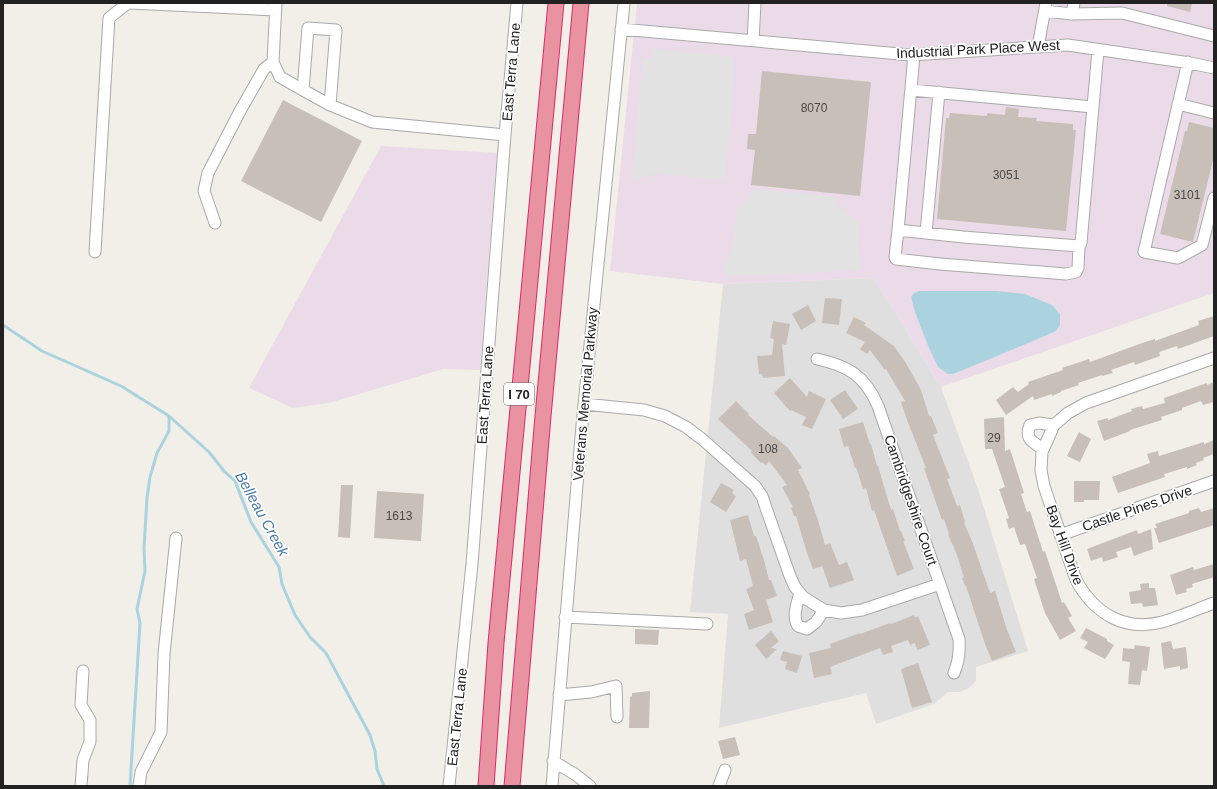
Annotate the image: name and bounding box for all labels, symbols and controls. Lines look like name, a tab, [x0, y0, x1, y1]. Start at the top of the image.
street label: East Terra Lane	[499, 22, 523, 122]
street label: Industrial Park Place West	[896, 37, 1060, 61]
house number: 8070	[801, 101, 828, 115]
house number: 3051	[993, 168, 1020, 182]
house number: 3101	[1174, 188, 1201, 202]
street label: Veterans Memorial Parkway	[569, 306, 601, 482]
street label: East Terra Lane	[474, 345, 496, 445]
road number: I 70	[504, 383, 534, 405]
house number: 29	[987, 431, 1001, 445]
street label: Cambridgeshire Court	[881, 433, 941, 567]
house number: 108	[758, 442, 778, 456]
water label: Belleau Creek	[232, 468, 293, 560]
street label: Castle Pines Drive	[1080, 482, 1194, 534]
street label: Bay Hill Drive	[1043, 503, 1087, 587]
house number: 1613	[386, 509, 413, 523]
street label: East Terra Lane	[444, 667, 470, 767]

